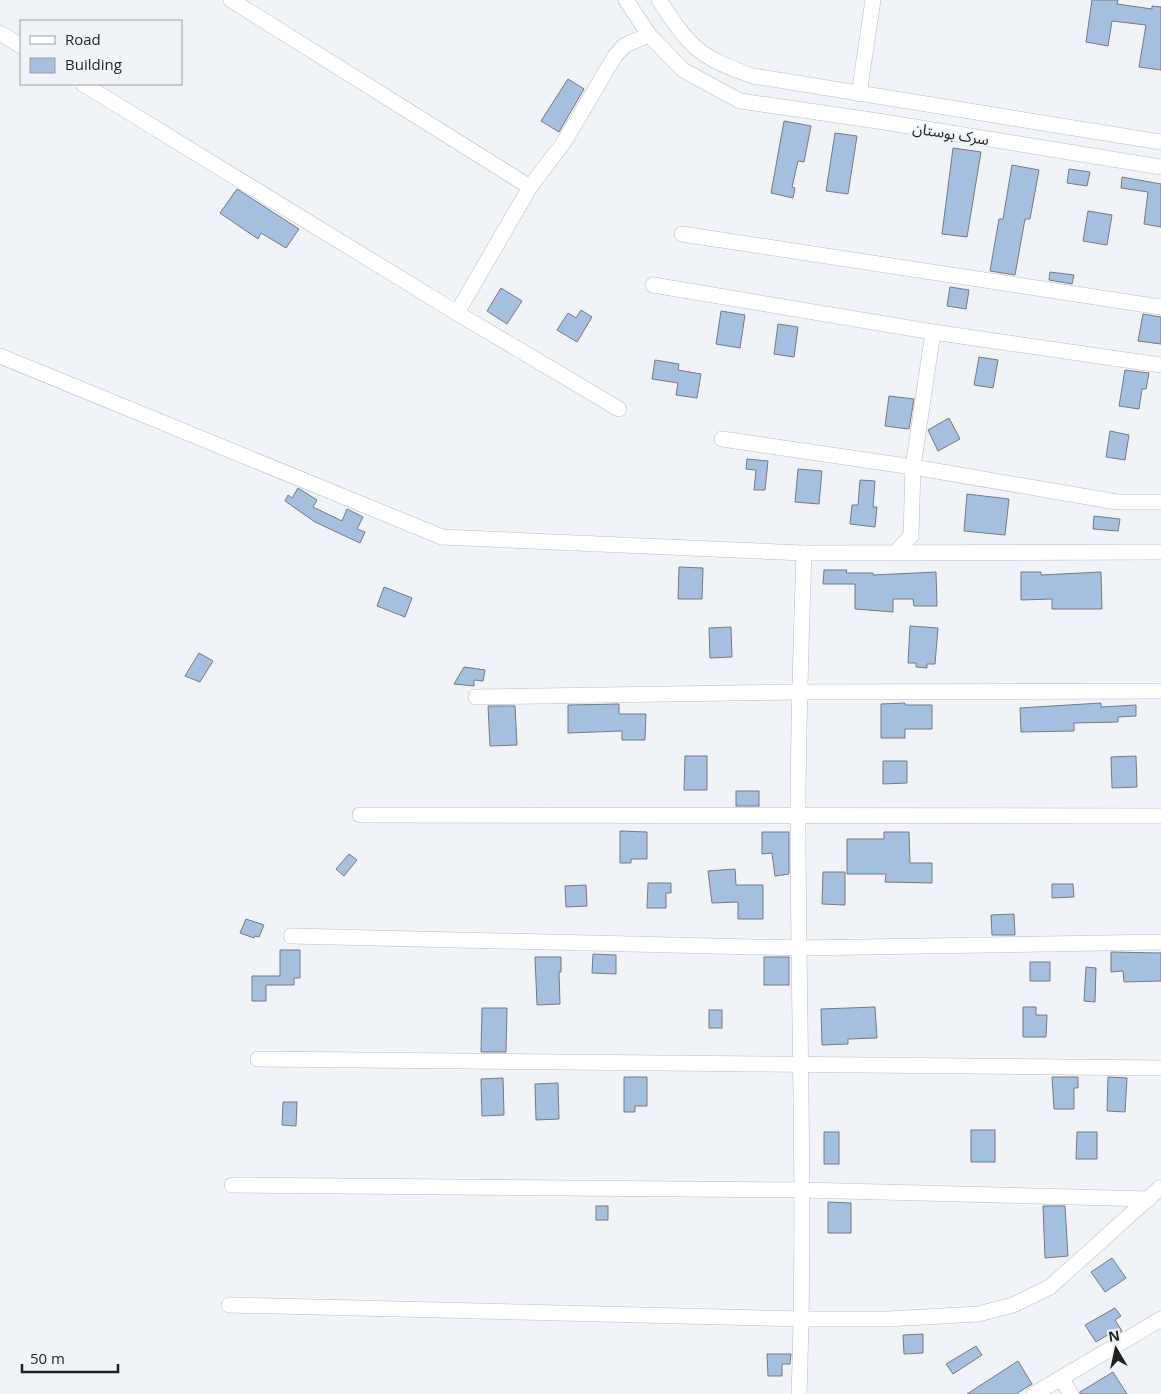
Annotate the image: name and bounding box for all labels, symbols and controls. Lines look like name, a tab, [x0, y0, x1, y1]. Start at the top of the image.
legend	[20, 20, 182, 85]
text: Road	[65, 29, 101, 49]
text: Building	[65, 54, 122, 74]
street label: سرک بوستان	[911, 117, 991, 149]
north arrow	[1091, 1324, 1141, 1374]
text: N	[1107, 1325, 1121, 1346]
scale bar	[22, 1342, 119, 1374]
text: 50 m	[30, 1348, 65, 1368]

